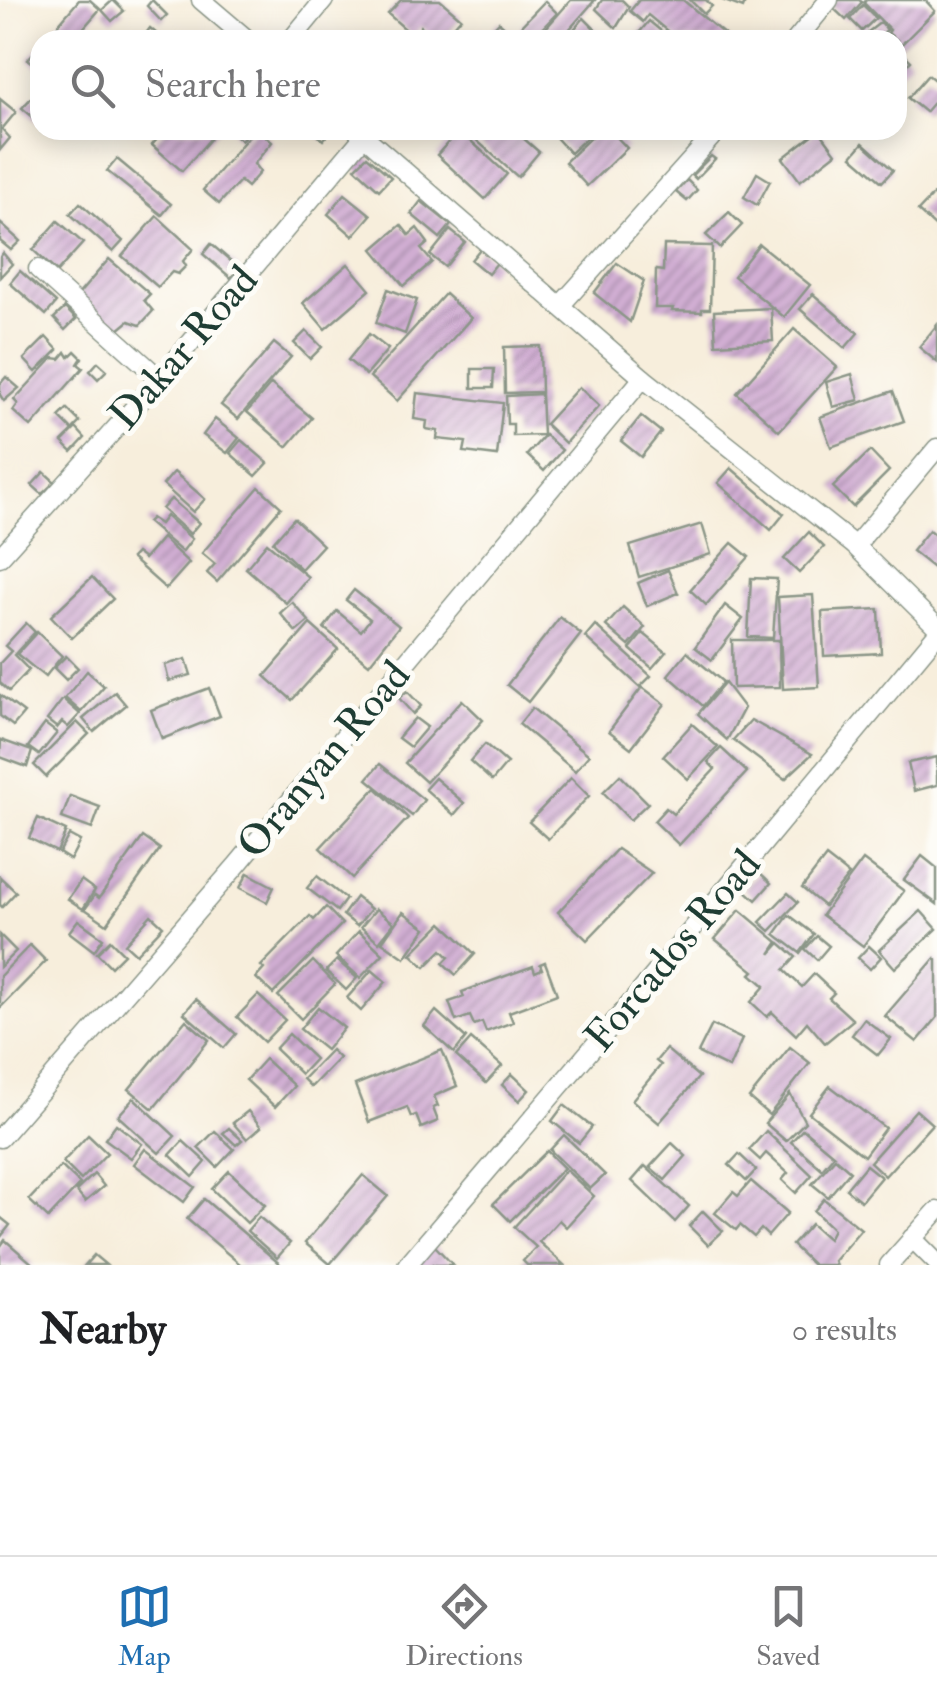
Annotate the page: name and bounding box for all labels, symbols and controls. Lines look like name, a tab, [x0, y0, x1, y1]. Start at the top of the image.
search box	[30, 30, 907, 140]
icon: search	[65, 58, 120, 113]
text: Search here	[145, 61, 321, 109]
street label: Dakar Road	[99, 255, 270, 441]
street label: Oranyan Road	[226, 650, 422, 869]
street label: Forcados Road	[574, 839, 773, 1062]
text: Nearby	[40, 1304, 166, 1356]
text: 0 results	[792, 1310, 897, 1350]
tab: Map	[117, 1579, 172, 1674]
tab: Directions	[405, 1579, 523, 1674]
tab: Saved	[756, 1579, 820, 1674]

